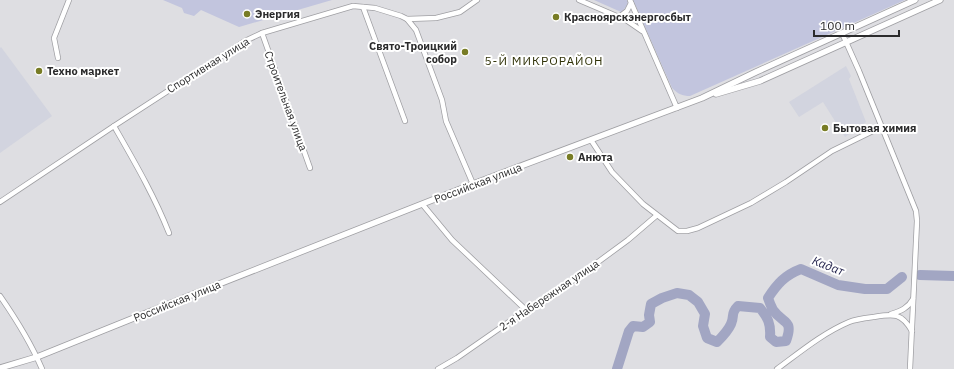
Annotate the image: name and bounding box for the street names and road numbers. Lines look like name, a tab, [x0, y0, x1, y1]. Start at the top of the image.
street label: Спортивная улица	[164, 34, 252, 96]
street label: Строительная улица	[261, 49, 311, 153]
street label: Российская улица	[432, 160, 524, 206]
street label: 2-я Набережная улица	[496, 256, 602, 334]
street label: Российская улица	[131, 277, 223, 325]

